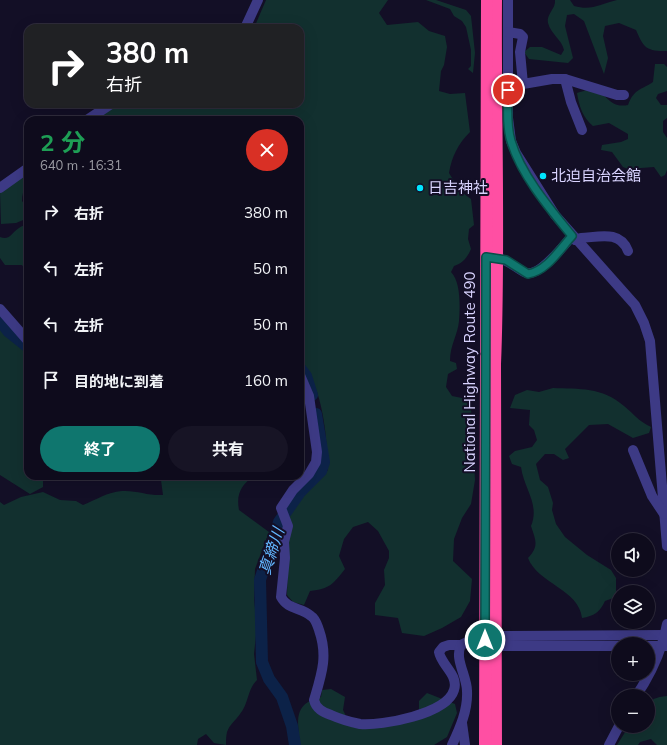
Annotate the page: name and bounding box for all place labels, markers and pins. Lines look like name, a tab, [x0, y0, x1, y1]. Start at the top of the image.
pin	[491, 73, 525, 107]
place label: 北迫自治会館	[551, 166, 641, 185]
marker: 北迫自治会館	[538, 171, 548, 181]
place label: 日吉神社	[428, 178, 488, 197]
marker: 日吉神社	[415, 183, 425, 193]

